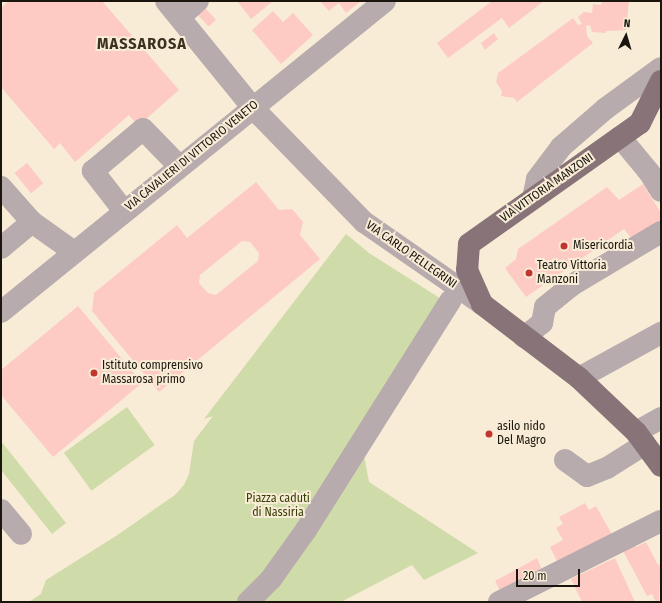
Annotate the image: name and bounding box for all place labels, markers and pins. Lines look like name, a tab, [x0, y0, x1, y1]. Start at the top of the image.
place label: Misericordia	[573, 239, 633, 253]
marker: Misericordia	[558, 240, 570, 252]
place label: Teatro Vittoria Manzoni	[537, 259, 607, 287]
marker: Teatro Vittoria Manzoni	[524, 268, 534, 278]
place label: Istituto comprensivo Massarosa primo	[102, 359, 203, 387]
marker: Istituto comprensivo Massarosa primo	[89, 368, 99, 378]
place label: asilo nido Del Magro	[497, 420, 546, 448]
marker: asilo nido Del Magro	[484, 429, 494, 439]

